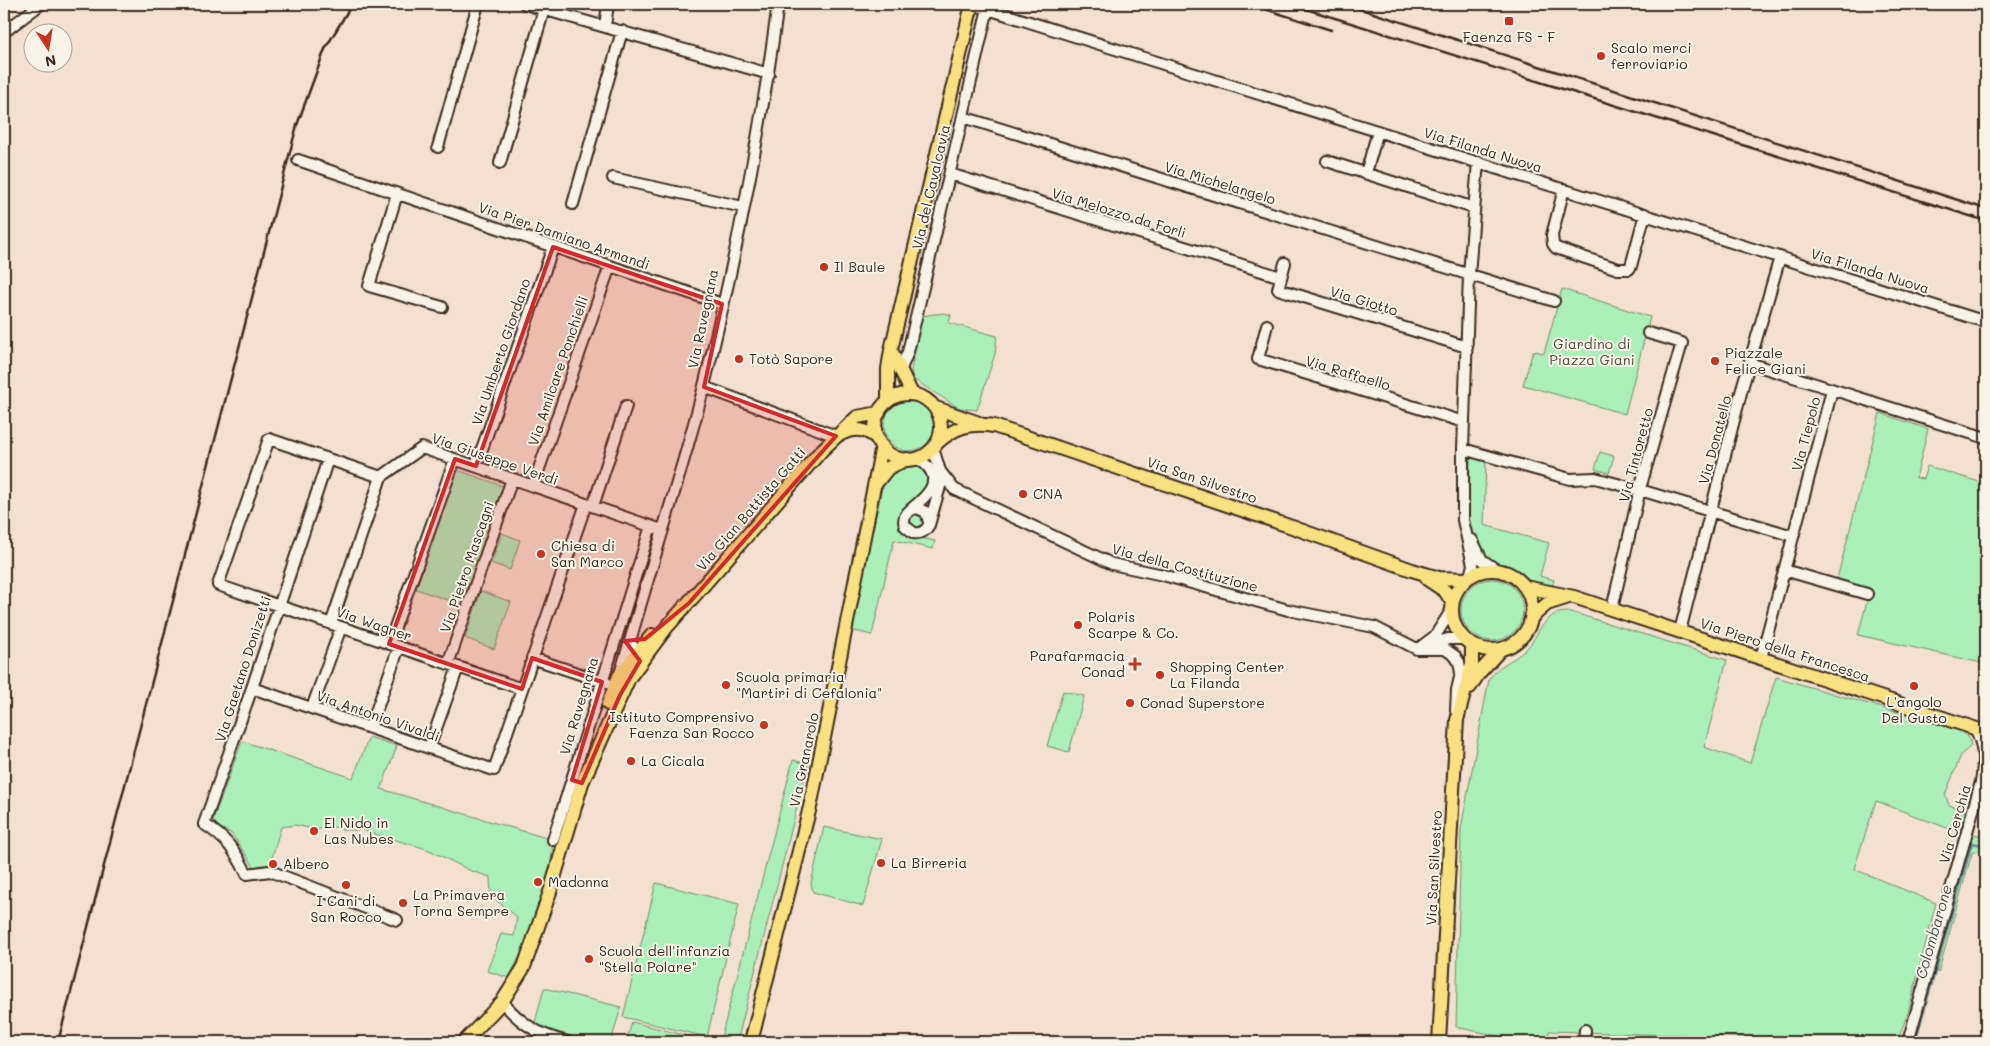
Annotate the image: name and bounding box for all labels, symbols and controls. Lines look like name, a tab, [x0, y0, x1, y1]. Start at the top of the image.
marker: Faenza FS - F	[1503, 15, 1515, 27]
north arrow	[22, 22, 72, 72]
place label: Faenza FS - F	[1463, 27, 1555, 46]
place label: Scalo merci ferroviario	[1611, 38, 1692, 73]
marker: Scalo merci ferroviario	[1595, 50, 1607, 62]
text: N	[44, 51, 58, 72]
street label: Via Filanda Nuova	[1422, 122, 1545, 177]
street label: Via del Cavalcavia	[907, 123, 954, 251]
street label: Via Michelangelo	[1162, 157, 1278, 208]
street label: Via Melozzo da Forlì	[1050, 183, 1189, 242]
street label: Via Pier Damiano Armandi	[476, 197, 652, 274]
street label: Via Filanda Nuova	[1809, 243, 1932, 298]
place label: Il Baule	[834, 257, 885, 276]
marker: Il Baule	[818, 261, 830, 273]
street label: Via Ravegnana	[683, 267, 722, 370]
street label: Via Umberto Giordano	[466, 276, 535, 428]
street label: Via Giotto	[1328, 281, 1400, 320]
street label: Via Amilcare Ponchielli	[523, 293, 592, 448]
park label: Giardino di Piazza Giani	[1549, 334, 1635, 369]
place label: Piazzale Felice Giani	[1725, 343, 1806, 378]
place label: Totò Sapore	[749, 349, 833, 368]
street label: Via Raffaello	[1303, 351, 1393, 394]
marker: Totò Sapore	[733, 353, 745, 365]
marker: Piazzale Felice Giani	[1709, 355, 1721, 367]
street label: Via Donatello	[1694, 393, 1735, 486]
street label: Via Tiepolo	[1787, 395, 1825, 473]
street label: Via Tintoretto	[1614, 406, 1657, 504]
street label: Via Giuseppe Verdi	[429, 428, 561, 489]
street label: Via Gian Battista Gatti	[692, 443, 810, 575]
street label: Via San Silvestro	[1145, 452, 1260, 507]
place label: CNA	[1033, 484, 1063, 503]
marker: CNA	[1017, 488, 1029, 500]
street label: Via Pietro Mascagni	[435, 499, 498, 635]
place label: Chiesa di San Marco	[551, 536, 623, 571]
street label: Via della Costituzione	[1110, 539, 1260, 596]
marker: Chiesa di San Marco	[535, 548, 547, 560]
street label: Via Gaetano Donizetti	[210, 593, 275, 744]
street label: Via Wagner	[334, 602, 415, 645]
place label: Polaris Scarpe & Co.	[1088, 607, 1179, 642]
street label: Via Piero della Francesca	[1698, 613, 1873, 686]
marker: Polaris Scarpe & Co.	[1072, 619, 1084, 631]
place label: Parafarmacia Conad	[1030, 646, 1125, 681]
street label: Via Ravegnana	[555, 655, 602, 757]
place label: Shopping Center La Filanda	[1170, 657, 1284, 692]
marker: Parafarmacia Conad	[1129, 658, 1141, 670]
place label: Scuola primaria "Martiri di Cefalonia"	[736, 667, 882, 702]
marker: Shopping Center La Filanda	[1154, 669, 1166, 681]
marker: Scuola primaria "Martiri di Cefalonia"	[720, 679, 732, 691]
marker: L'angolo Del Gusto	[1908, 680, 1920, 692]
street label: Via Antonio Vivaldi	[314, 685, 442, 746]
place label: L'angolo Del Gusto	[1881, 692, 1947, 727]
place label: Conad Superstore	[1140, 693, 1265, 712]
marker: Conad Superstore	[1124, 697, 1136, 709]
place label: Istituto Comprensivo Faenza San Rocco	[610, 707, 754, 742]
street label: Via Granarolo	[784, 711, 823, 809]
marker: Istituto Comprensivo Faenza San Rocco	[758, 719, 770, 731]
place label: La Cicala	[641, 751, 705, 770]
marker: La Cicala	[625, 755, 637, 767]
street label: Via Cerchia	[1934, 782, 1975, 866]
street label: Via San Silvestro	[1421, 810, 1446, 926]
place label: El Nido in Las Nubes	[324, 813, 394, 848]
marker: El Nido in Las Nubes	[308, 825, 320, 837]
place label: La Birreria	[891, 853, 967, 872]
place label: Albero	[283, 854, 329, 873]
marker: La Birreria	[875, 857, 887, 869]
marker: Albero	[267, 858, 279, 870]
place label: Madonna	[548, 872, 609, 891]
marker: Madonna	[532, 876, 544, 888]
marker: I Cani di San Rocco	[340, 879, 352, 891]
water label: Colombarone	[1910, 882, 1956, 981]
place label: La Primavera Torna Sempre	[413, 885, 509, 920]
place label: I Cani di San Rocco	[311, 891, 381, 926]
marker: La Primavera Torna Sempre	[397, 897, 409, 909]
place label: Scuola dell'infanzia "Stella Polare"	[599, 941, 730, 976]
marker: Scuola dell'infanzia "Stella Polare"	[583, 953, 595, 965]

